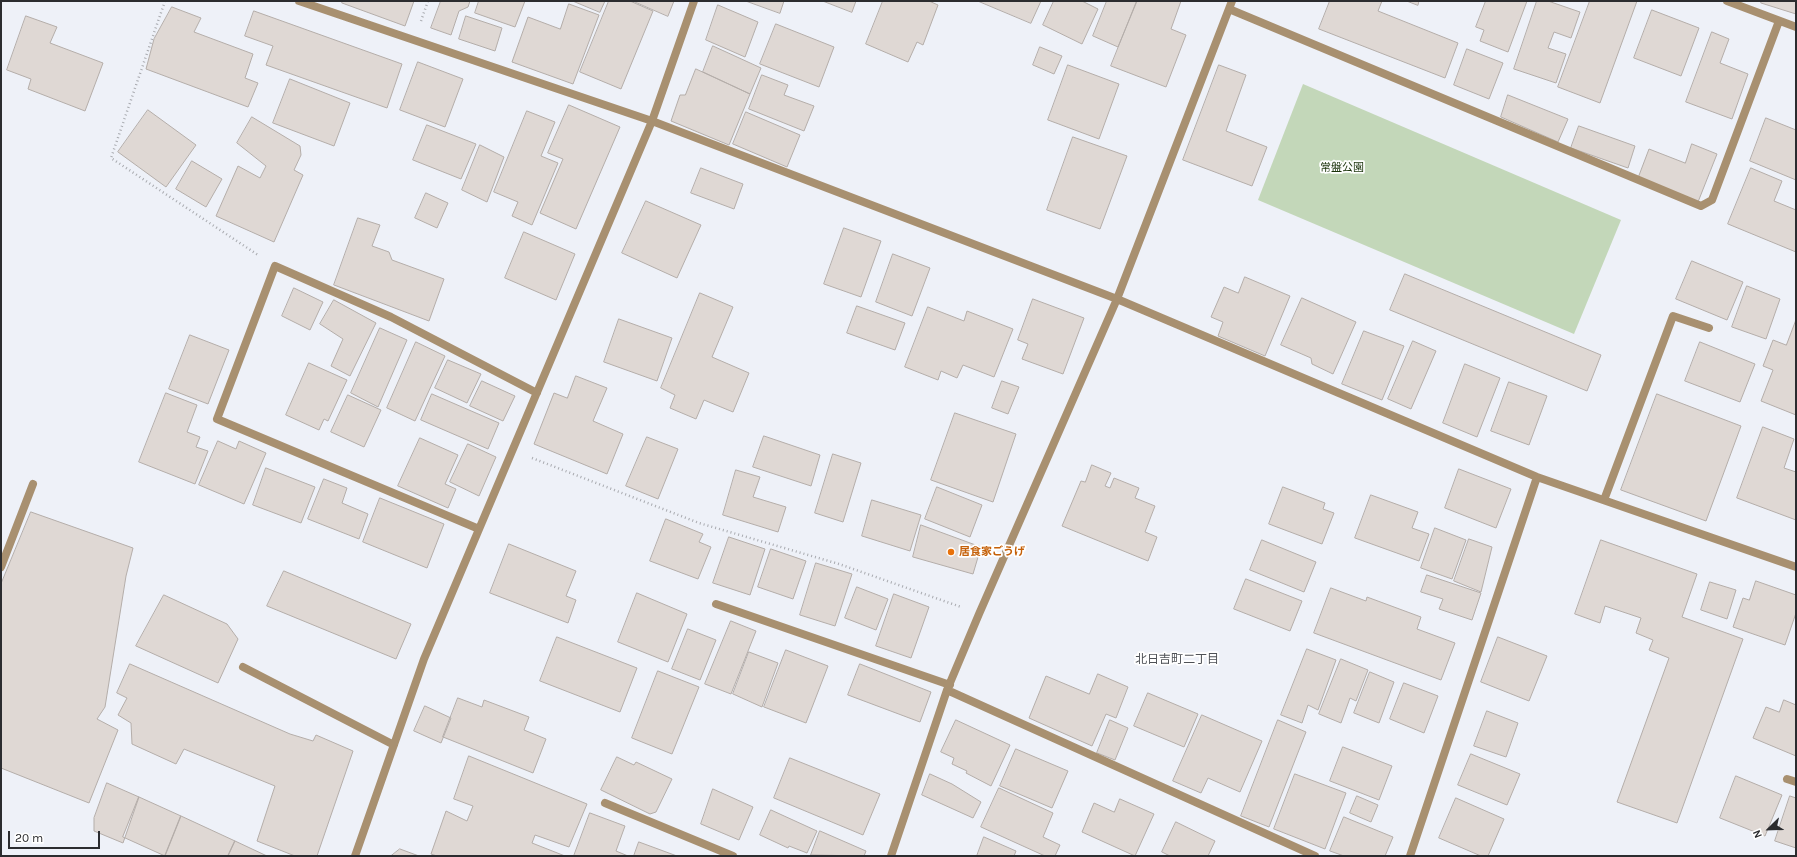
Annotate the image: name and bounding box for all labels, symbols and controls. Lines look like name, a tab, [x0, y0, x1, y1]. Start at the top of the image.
park label: 常盤公園	[1320, 161, 1364, 175]
place label: 居食家ごうげ	[959, 545, 1025, 559]
marker: 居食家ごうげ	[946, 547, 956, 557]
district label: 北日吉町二丁目	[1135, 653, 1219, 667]
north arrow	[1749, 809, 1789, 849]
scale bar	[10, 823, 102, 849]
text: N	[1750, 828, 1765, 840]
text: 20 m	[15, 831, 43, 845]

